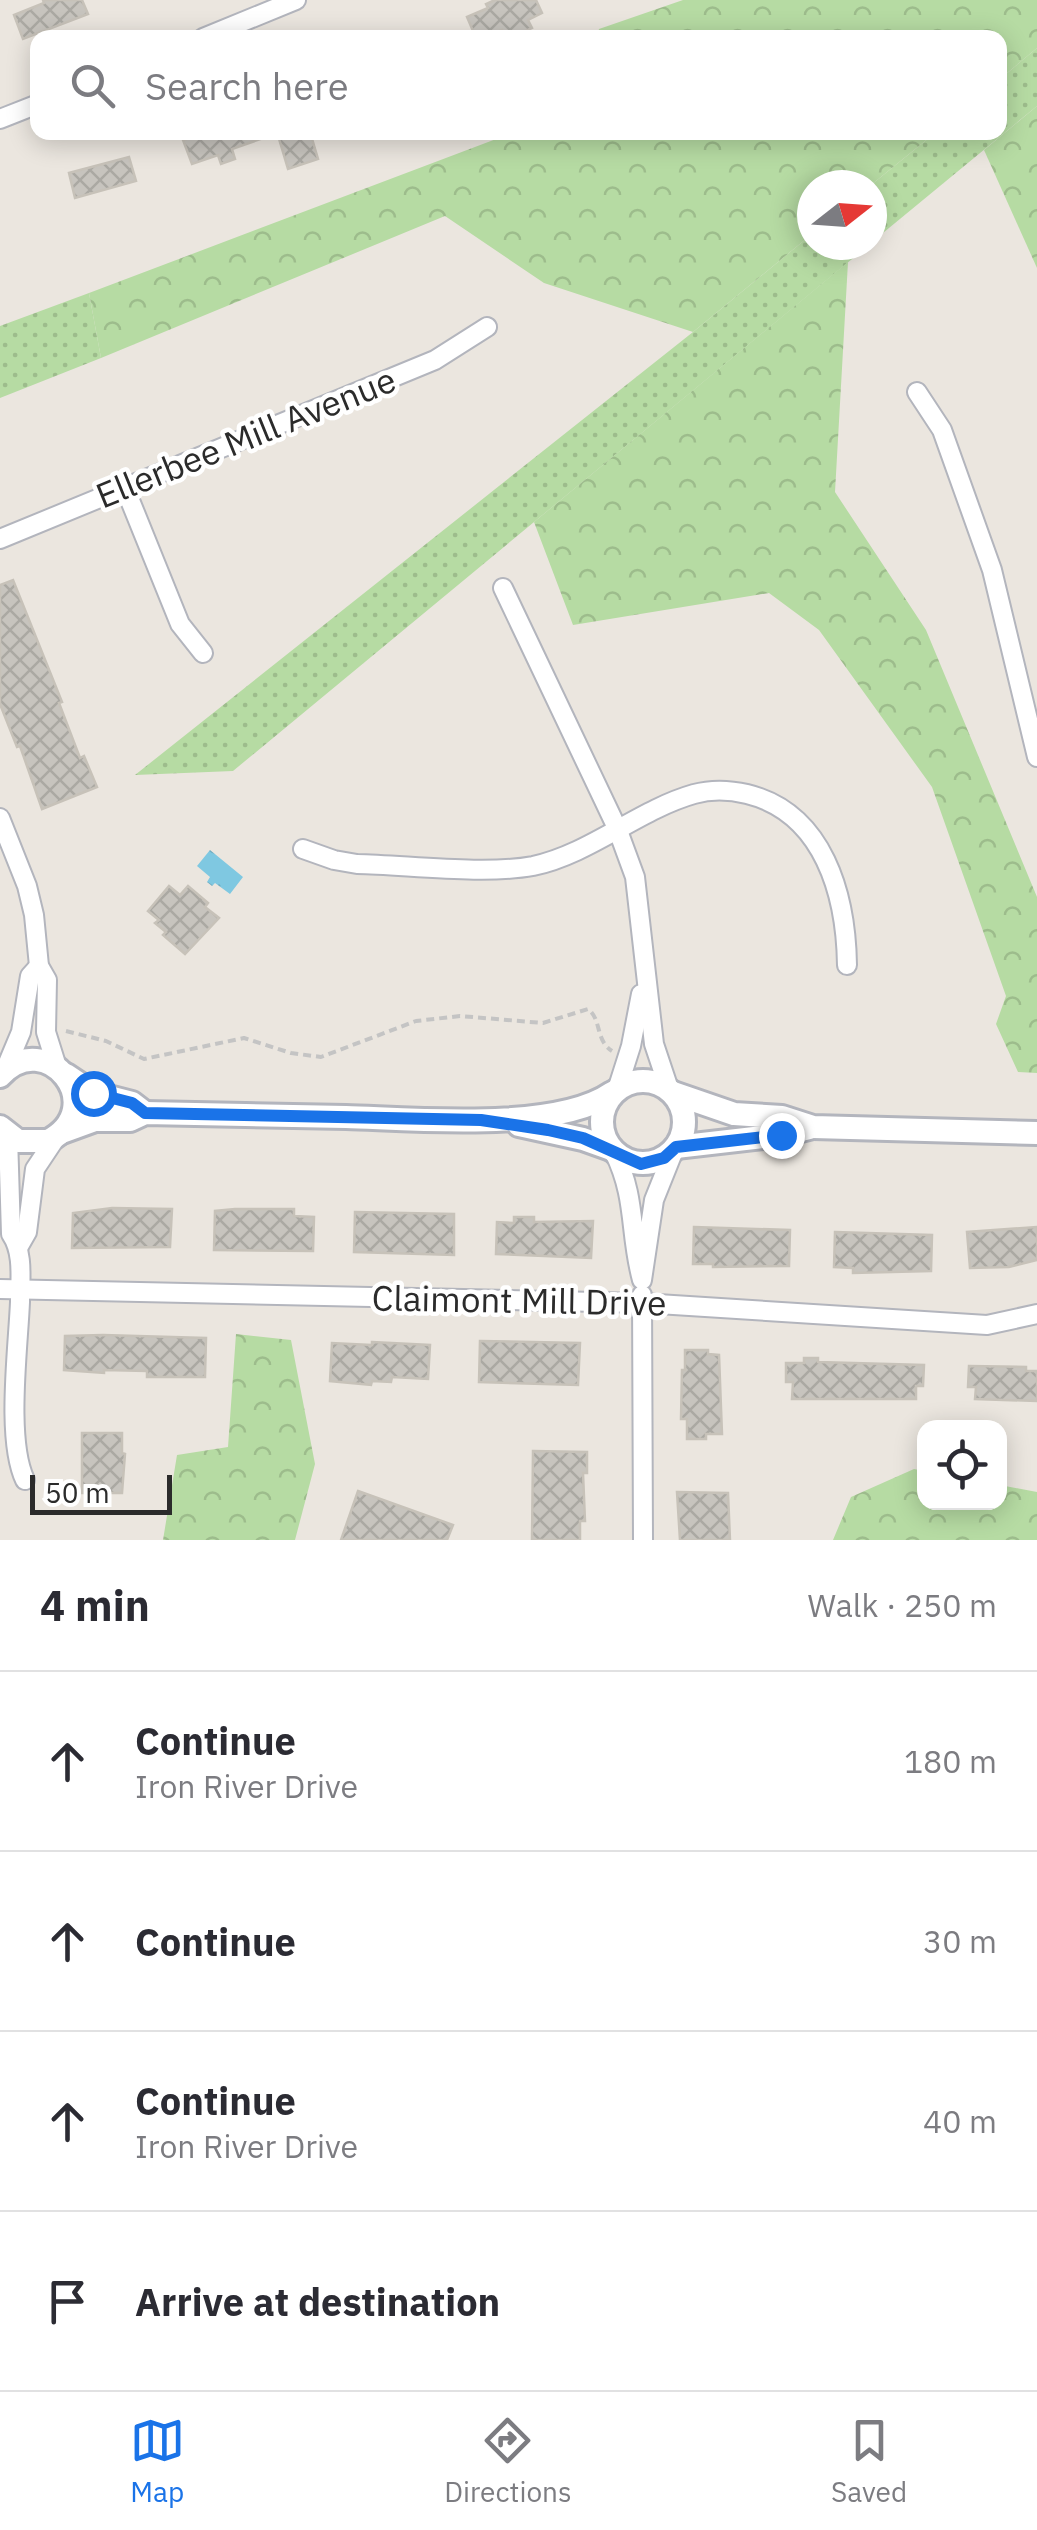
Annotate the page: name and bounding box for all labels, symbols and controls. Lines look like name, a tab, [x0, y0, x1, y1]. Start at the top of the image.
search box	[30, 30, 1007, 140]
icon: search	[65, 58, 120, 113]
text: Search here	[145, 61, 349, 110]
north arrow	[797, 170, 887, 260]
street label: Ellerbee Mill Avenue	[89, 356, 402, 518]
route start	[71, 1071, 117, 1117]
route end	[759, 1113, 805, 1159]
street label: Claimont Mill Drive	[371, 1274, 667, 1326]
map controls	[917, 1420, 1007, 1510]
button: locate	[917, 1420, 1007, 1510]
scale bar	[30, 1470, 172, 1514]
text: 50 m	[45, 1474, 110, 1511]
text: 4 min	[40, 1578, 150, 1633]
text: Walk · 250 m	[808, 1584, 997, 1626]
text: Continue	[135, 1716, 296, 1765]
icon: ahead	[40, 1734, 95, 1789]
text: 180 m	[904, 1740, 997, 1782]
text: Iron River Drive	[135, 1765, 358, 1807]
icon: ahead	[40, 1914, 95, 1969]
text: Continue	[135, 1917, 296, 1966]
text: 30 m	[923, 1920, 997, 1962]
text: Continue	[135, 2076, 296, 2125]
icon: ahead	[40, 2094, 95, 2149]
text: 40 m	[923, 2100, 997, 2142]
text: Iron River Drive	[135, 2125, 358, 2167]
icon: arrive	[40, 2274, 95, 2329]
text: Arrive at destination	[135, 2277, 500, 2326]
tab: Map	[130, 2413, 185, 2510]
tab: Directions	[444, 2413, 572, 2510]
tab: Saved	[831, 2413, 907, 2510]

